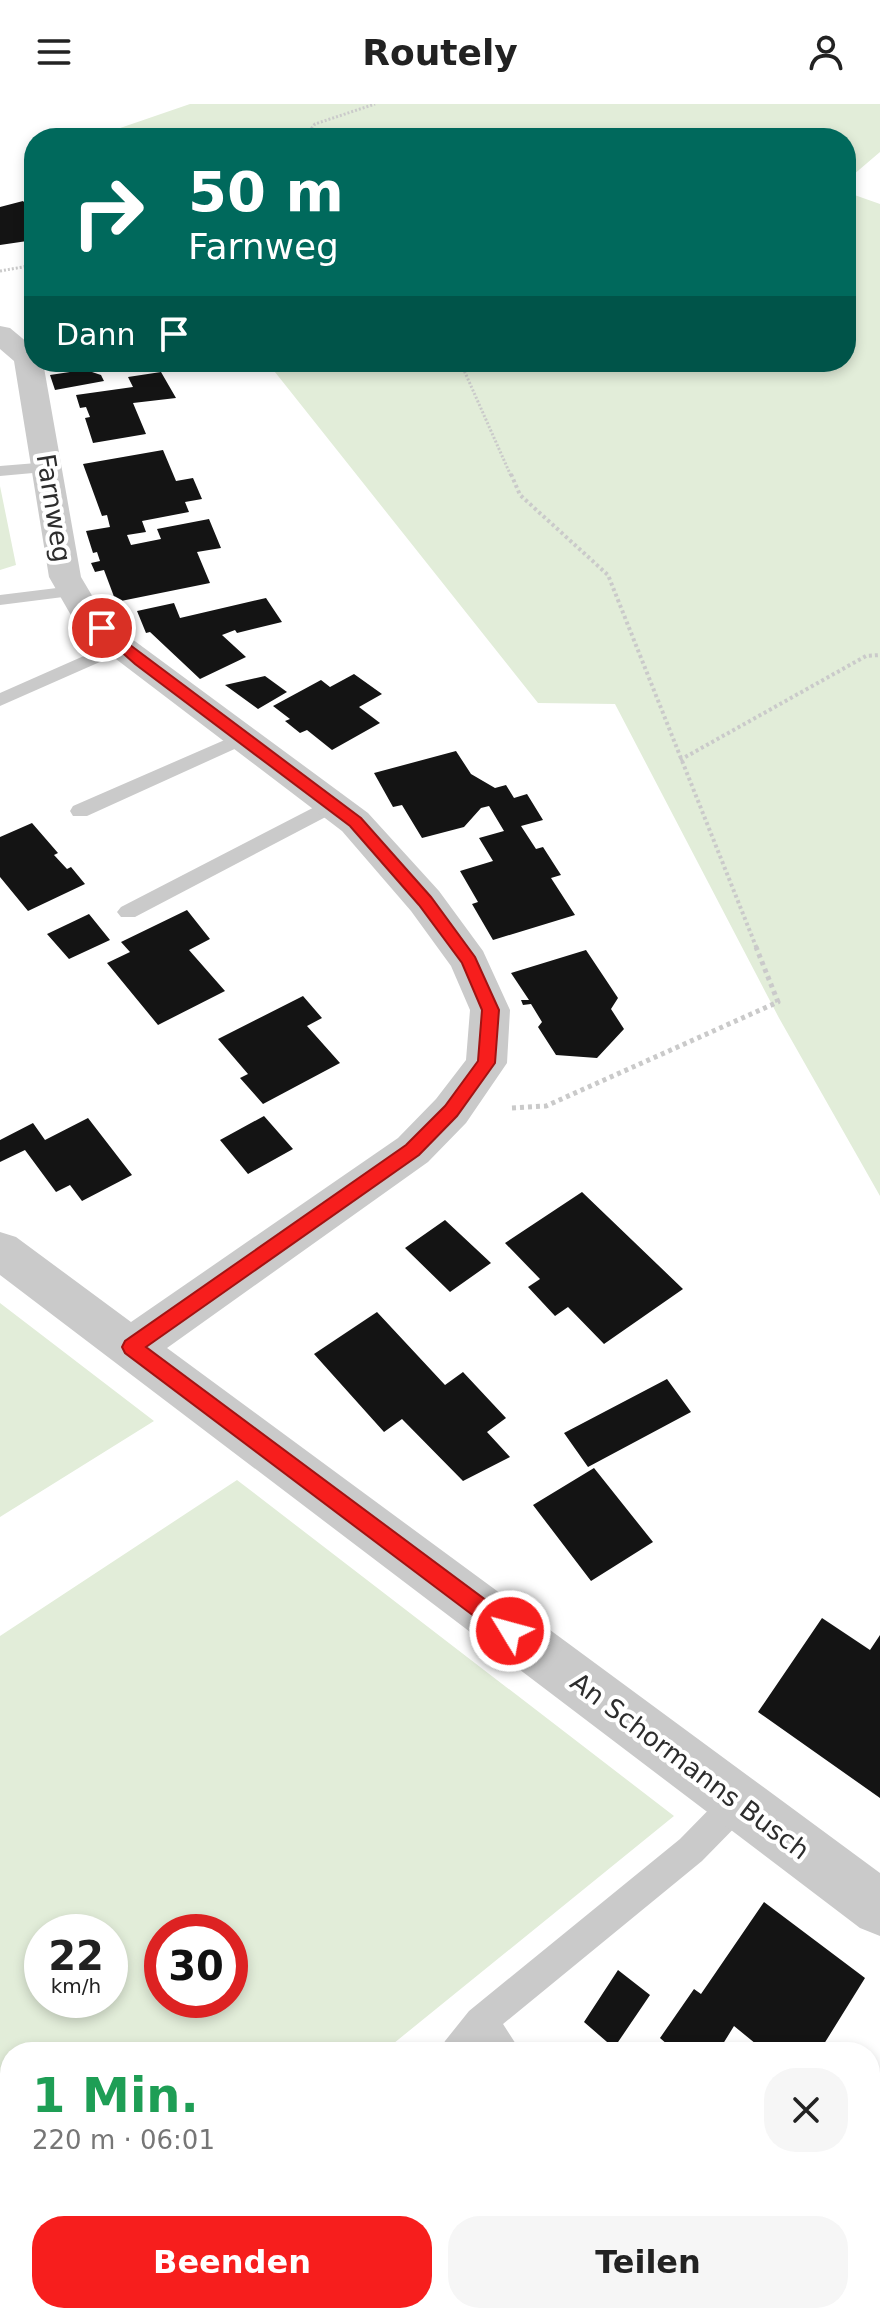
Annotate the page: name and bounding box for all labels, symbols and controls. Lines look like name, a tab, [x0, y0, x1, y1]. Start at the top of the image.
icon: menu	[32, 30, 76, 74]
icon: person	[804, 30, 848, 74]
text: Routely	[362, 32, 518, 73]
text: 50 m	[188, 159, 344, 224]
icon: right	[56, 160, 160, 264]
text: Farnweg	[188, 226, 339, 267]
icon: arrive	[152, 312, 196, 356]
text: Dann	[56, 317, 136, 352]
street label: Farnweg	[31, 452, 77, 564]
pin	[68, 594, 136, 662]
icon: arrive	[80, 606, 124, 650]
position arrow	[468, 1589, 552, 1673]
street label: An Schormanns Busch	[565, 1667, 815, 1865]
speed limit sign: 30	[144, 1914, 248, 2018]
text: 22	[48, 1933, 104, 1979]
text: km/h	[51, 1974, 101, 1998]
text: 1 Min.	[32, 2067, 199, 2123]
button: close	[764, 2068, 848, 2152]
text: 220 m · 06:01	[32, 2125, 215, 2155]
button: Beenden	[32, 2216, 432, 2308]
button: Teilen	[448, 2216, 848, 2308]

